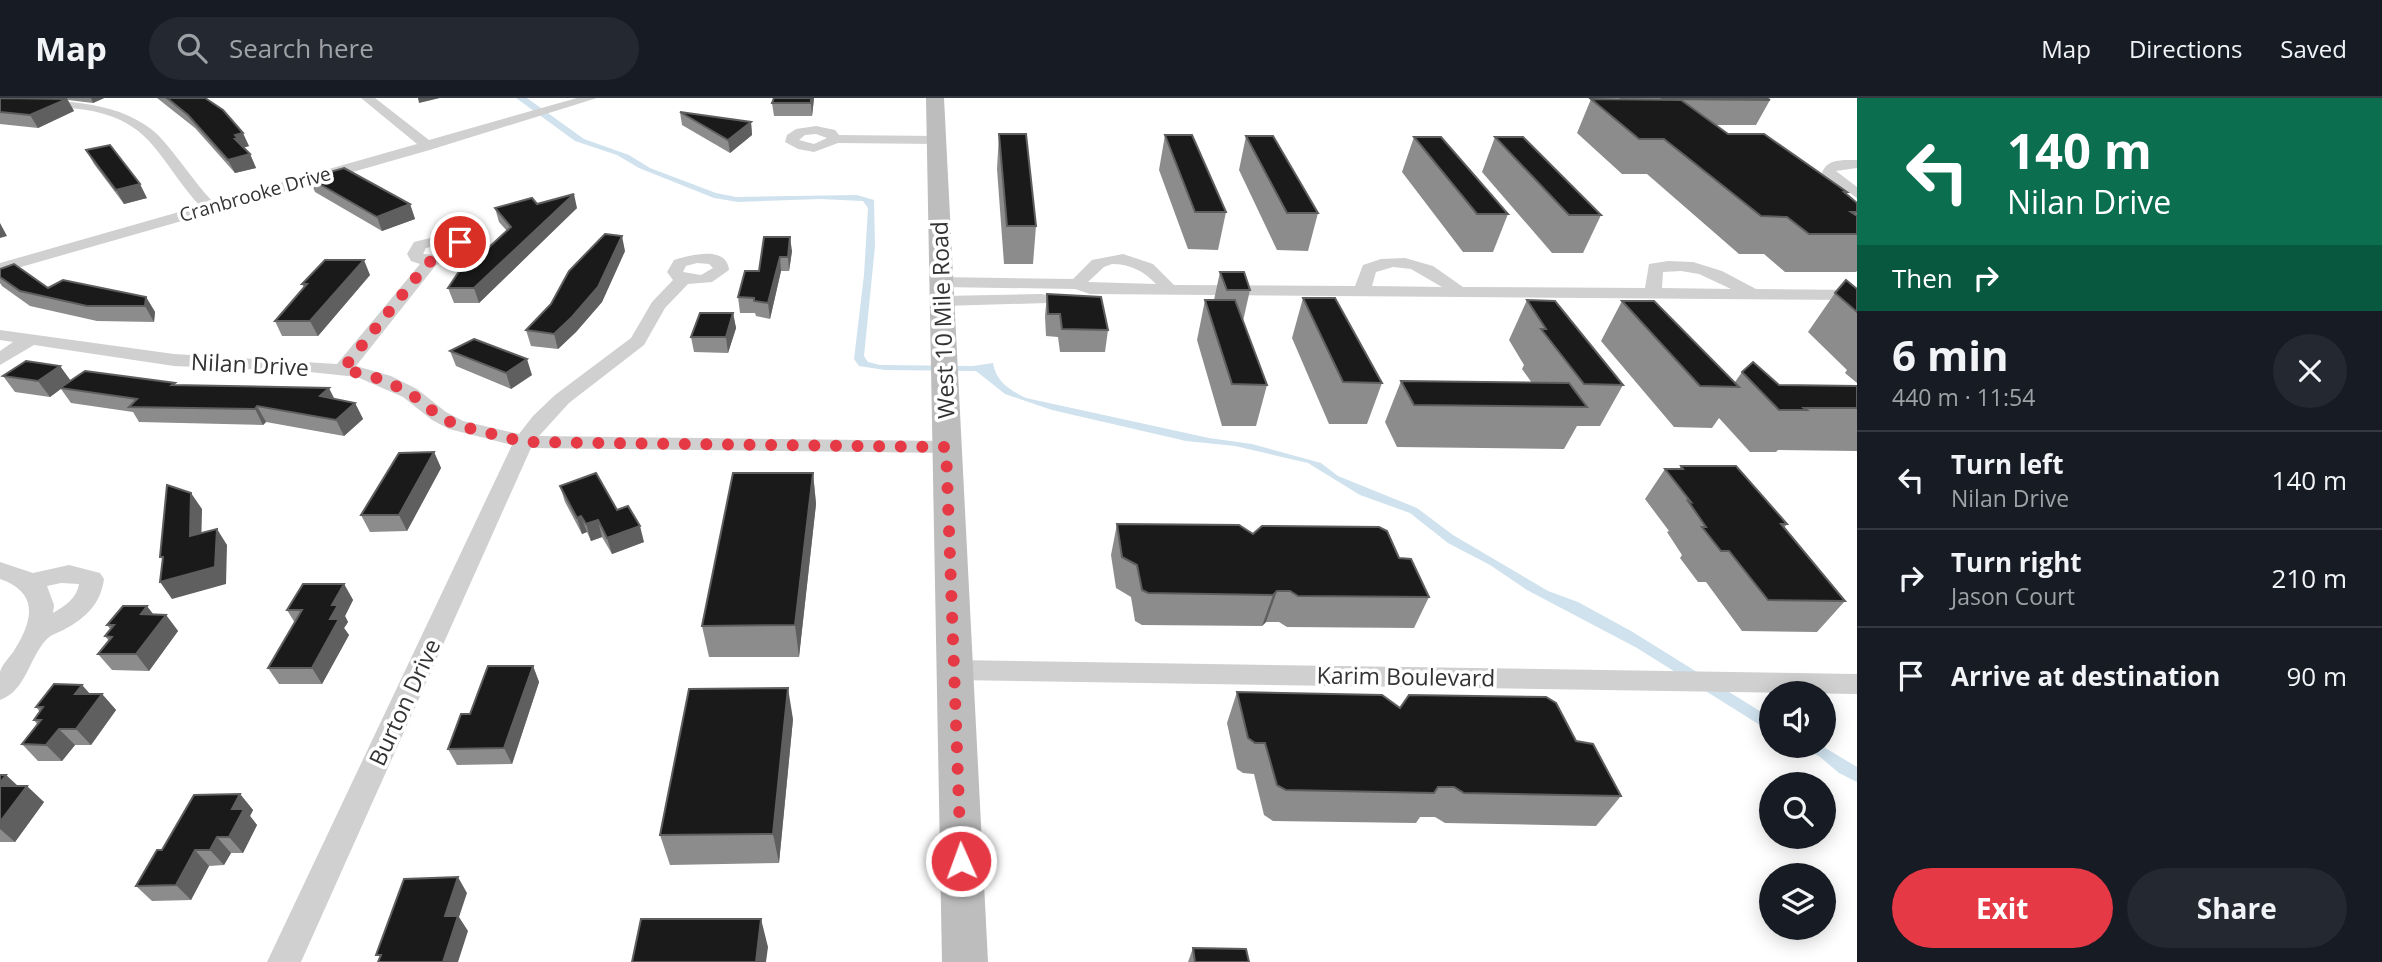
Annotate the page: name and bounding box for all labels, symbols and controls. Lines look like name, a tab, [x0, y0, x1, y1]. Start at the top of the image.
search box	[149, 17, 639, 80]
text: Map	[35, 26, 107, 71]
icon: search	[173, 29, 211, 67]
text: Search here	[229, 30, 374, 66]
text: Map	[2041, 32, 2091, 65]
text: Directions	[2129, 32, 2242, 65]
text: Saved	[2280, 32, 2347, 65]
text: 140 m	[2007, 117, 2152, 183]
icon: left	[1892, 126, 1983, 217]
street label: Cranbrooke Drive	[176, 160, 334, 228]
text: Nilan Drive	[2007, 180, 2171, 223]
pin	[430, 212, 490, 272]
street label: West 10 Mile Road	[923, 221, 961, 419]
icon: arrive	[441, 223, 479, 261]
icon: right	[1967, 259, 2005, 297]
text: Then	[1892, 260, 1953, 296]
text: 6 min	[1892, 326, 2009, 383]
button: close	[2273, 334, 2347, 408]
street label: Nilan Drive	[190, 345, 310, 383]
text: 440 m · 11:54	[1892, 381, 2035, 413]
text: Turn left	[1951, 446, 2063, 482]
icon: left	[1892, 461, 1930, 499]
text: 140 m	[2272, 462, 2347, 498]
text: Nilan Drive	[1951, 482, 2069, 514]
text: Turn right	[1951, 544, 2082, 580]
icon: right	[1892, 559, 1930, 597]
text: 210 m	[2272, 560, 2347, 596]
text: Jason Court	[1951, 580, 2075, 612]
street label: Burton Drive	[361, 633, 447, 771]
icon: arrive	[1892, 657, 1930, 695]
street label: Karim Boulevard	[1316, 658, 1496, 694]
text: Arrive at destination	[1951, 658, 2220, 694]
text: 90 m	[2286, 658, 2347, 694]
map controls	[1759, 681, 1836, 940]
button: sound	[1759, 681, 1836, 758]
button: search	[1759, 772, 1836, 849]
position arrow	[924, 824, 998, 898]
button: layers	[1759, 863, 1836, 940]
button: Exit	[1892, 868, 2113, 948]
button: Share	[2127, 868, 2347, 948]

